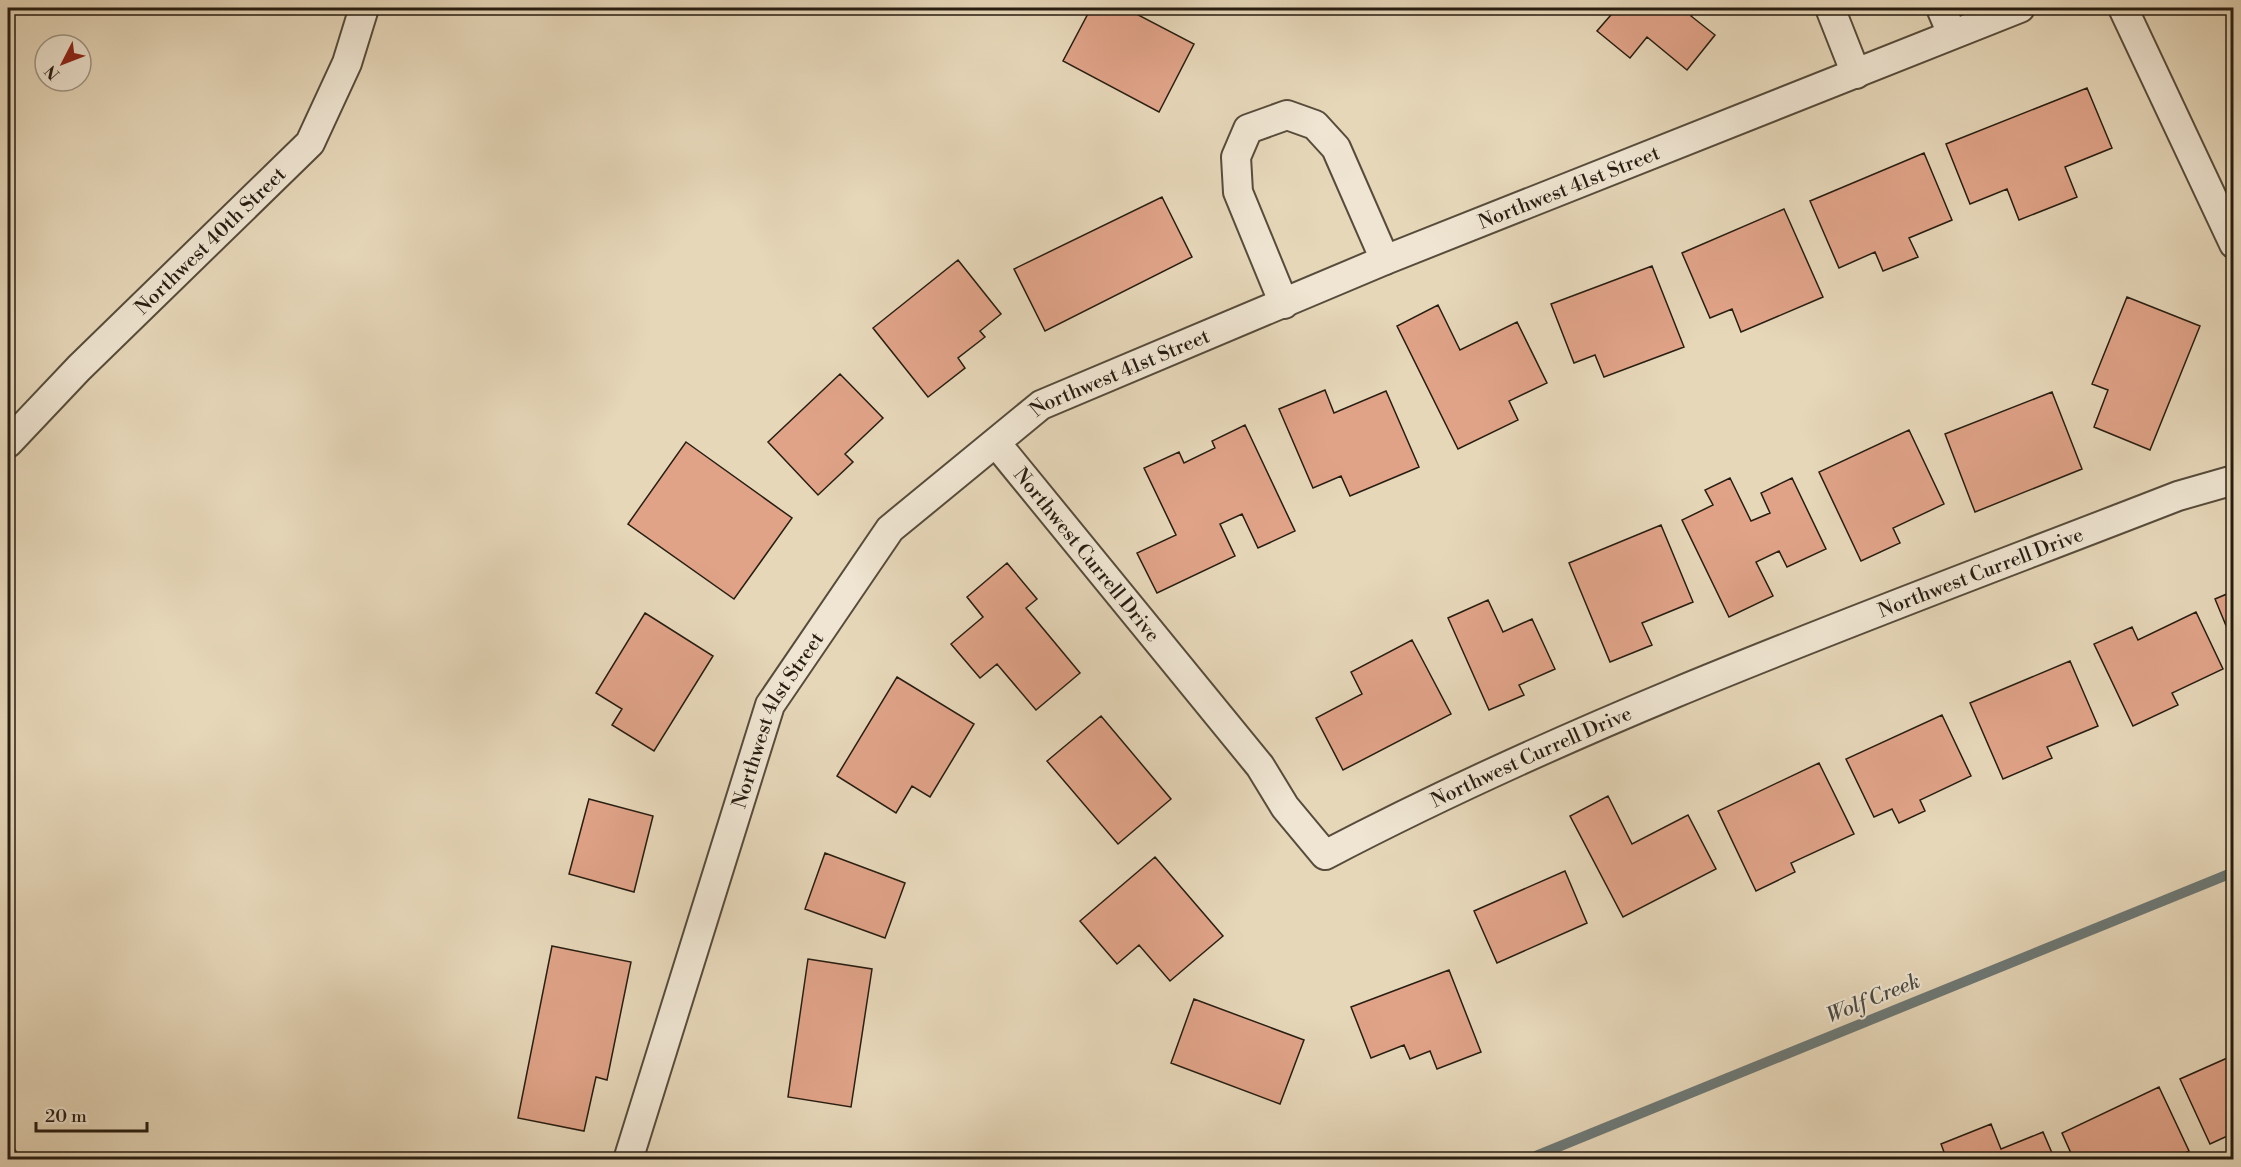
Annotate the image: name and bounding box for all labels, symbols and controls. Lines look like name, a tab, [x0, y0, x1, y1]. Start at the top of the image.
north arrow	[33, 33, 93, 93]
text: N	[41, 61, 64, 84]
street label: Northwest 41st Street	[1475, 141, 1664, 236]
street label: Northwest 40th Street	[130, 162, 292, 321]
street label: Northwest 41st Street	[1025, 324, 1214, 423]
street label: Northwest Currell Drive	[1007, 463, 1165, 648]
street label: Northwest Currell Drive	[1875, 523, 2087, 624]
street label: Northwest 41st Street	[728, 628, 830, 812]
street label: Northwest Currell Drive	[1427, 702, 1636, 814]
water label: Wolf Creek	[1823, 968, 1924, 1029]
scale bar	[36, 1095, 147, 1133]
text: 20 m	[45, 1105, 87, 1128]

